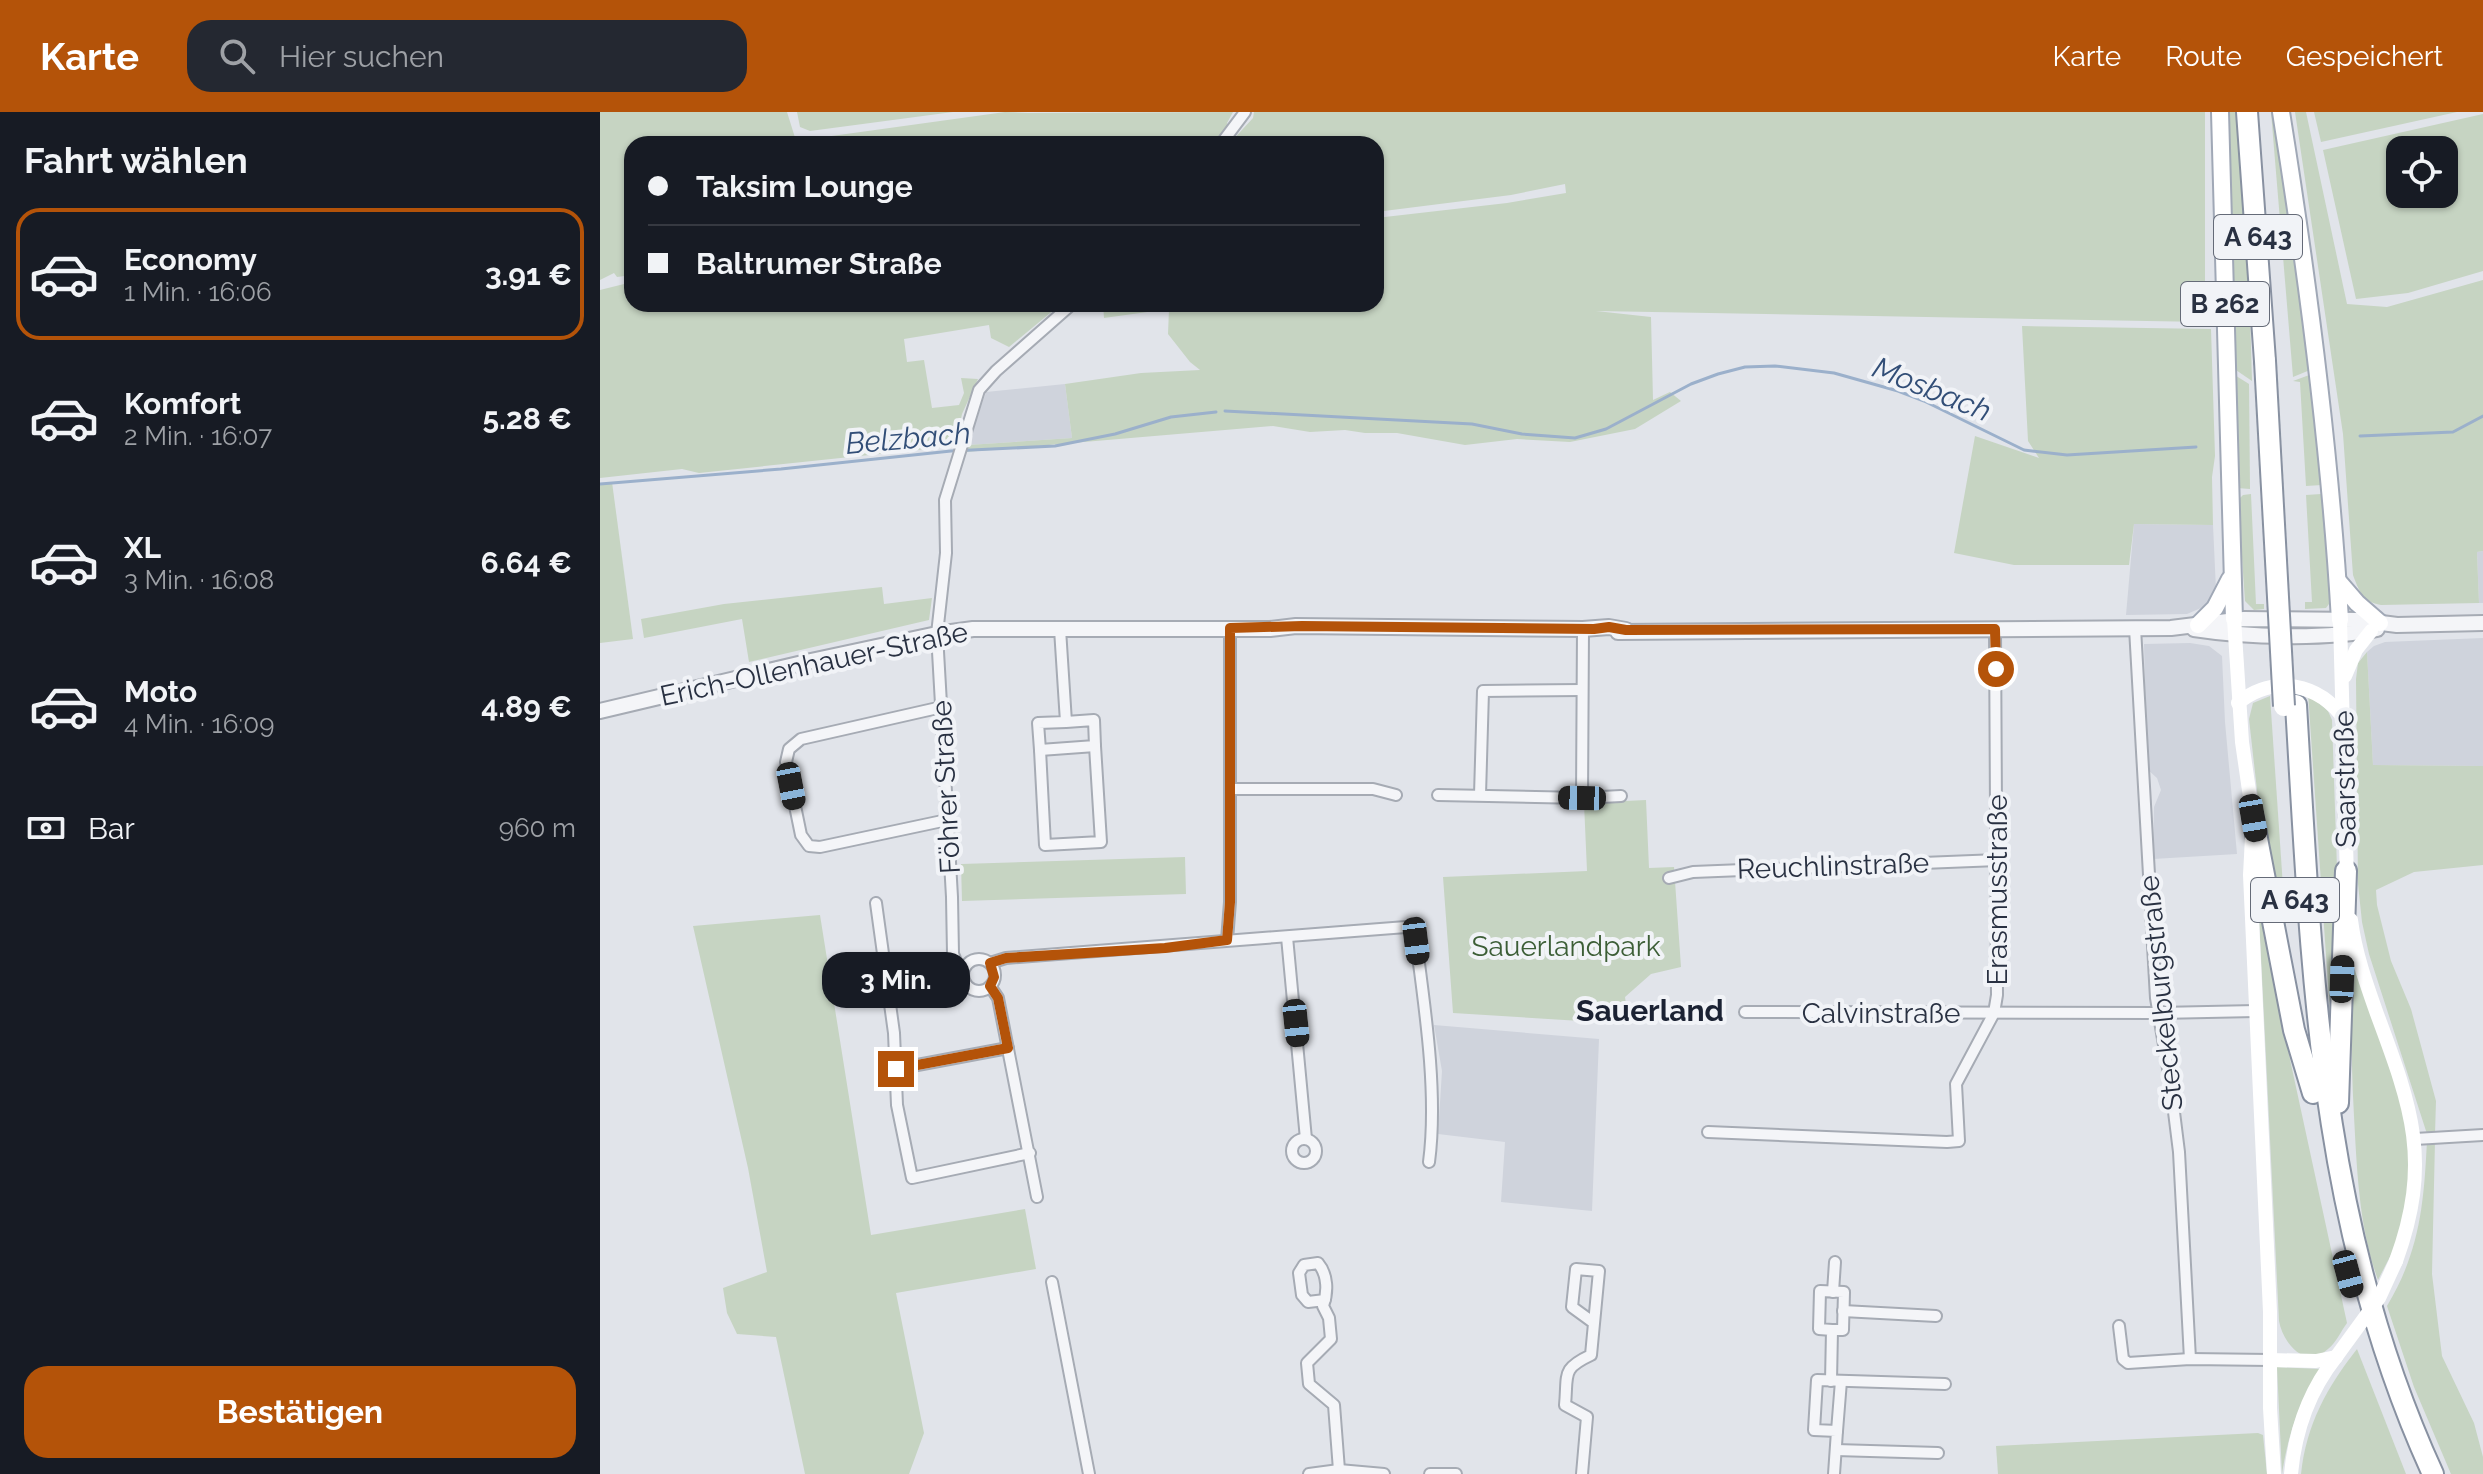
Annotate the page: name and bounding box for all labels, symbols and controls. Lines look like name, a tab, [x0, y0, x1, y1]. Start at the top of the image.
search box	[187, 20, 747, 92]
text: Karte	[40, 34, 139, 79]
icon: search	[215, 34, 259, 78]
text: Hier suchen	[279, 39, 444, 74]
text: Karte	[2052, 40, 2121, 73]
text: Route	[2165, 40, 2242, 73]
text: Gespeichert	[2286, 40, 2443, 73]
map controls	[2386, 136, 2458, 208]
button: locate	[2386, 136, 2458, 208]
text: Fahrt wählen	[24, 139, 248, 181]
text: Taksim Lounge	[696, 169, 913, 204]
road number: A 643	[2214, 215, 2302, 259]
icon: car	[28, 238, 100, 310]
text: Economy	[124, 242, 257, 277]
text: Baltrumer Straße	[696, 246, 942, 281]
text: 3.91 €	[485, 257, 572, 292]
text: 1 Min. · 16:06	[124, 277, 272, 307]
road number: B 262	[2181, 282, 2269, 326]
water label: Mosbach	[1868, 349, 1996, 429]
icon: car	[28, 382, 100, 454]
text: Komfort	[124, 386, 241, 421]
text: 5.28 €	[482, 401, 572, 436]
water label: Belzbach	[844, 415, 972, 461]
text: 2 Min. · 16:07	[124, 421, 272, 451]
icon: car	[28, 526, 100, 598]
text: XL	[124, 530, 161, 565]
text: 6.64 €	[481, 545, 572, 580]
text: 3 Min. · 16:08	[124, 565, 274, 595]
street label: Erich-Ollenhauer-Straße	[657, 615, 971, 713]
route start	[1978, 651, 2014, 687]
icon: car	[28, 670, 100, 742]
text: Moto	[124, 674, 197, 709]
text: 4.89 €	[481, 689, 572, 724]
street label: Föhrer Straße	[925, 699, 967, 875]
text: 4 Min. · 16:09	[124, 709, 274, 739]
street label: Saarstraße	[2327, 710, 2363, 848]
car	[775, 760, 807, 812]
car	[1558, 786, 1606, 810]
car	[2237, 792, 2269, 844]
street label: Erasmusstraße	[1981, 794, 2014, 986]
icon: cash	[24, 806, 68, 850]
text: Bar	[88, 811, 135, 846]
text: 960 m	[499, 813, 576, 843]
street label: Reuchlinstraße	[1736, 846, 1930, 886]
street label: Steckelburgstraße	[2132, 874, 2190, 1112]
road number: A 643	[2251, 878, 2339, 922]
car	[1401, 916, 1431, 966]
park label: Sauerlandpark	[1472, 930, 1661, 963]
callout: 3 Min.	[822, 953, 970, 1009]
car	[2329, 955, 2355, 1003]
text: 3 Min.	[860, 965, 932, 995]
district label: Sauerland	[1576, 993, 1724, 1028]
street label: Calvinstraße	[1802, 997, 1960, 1030]
car	[1282, 998, 1310, 1048]
route end	[878, 1051, 914, 1087]
car	[2330, 1248, 2366, 1300]
button: Bestätigen	[24, 1366, 576, 1458]

